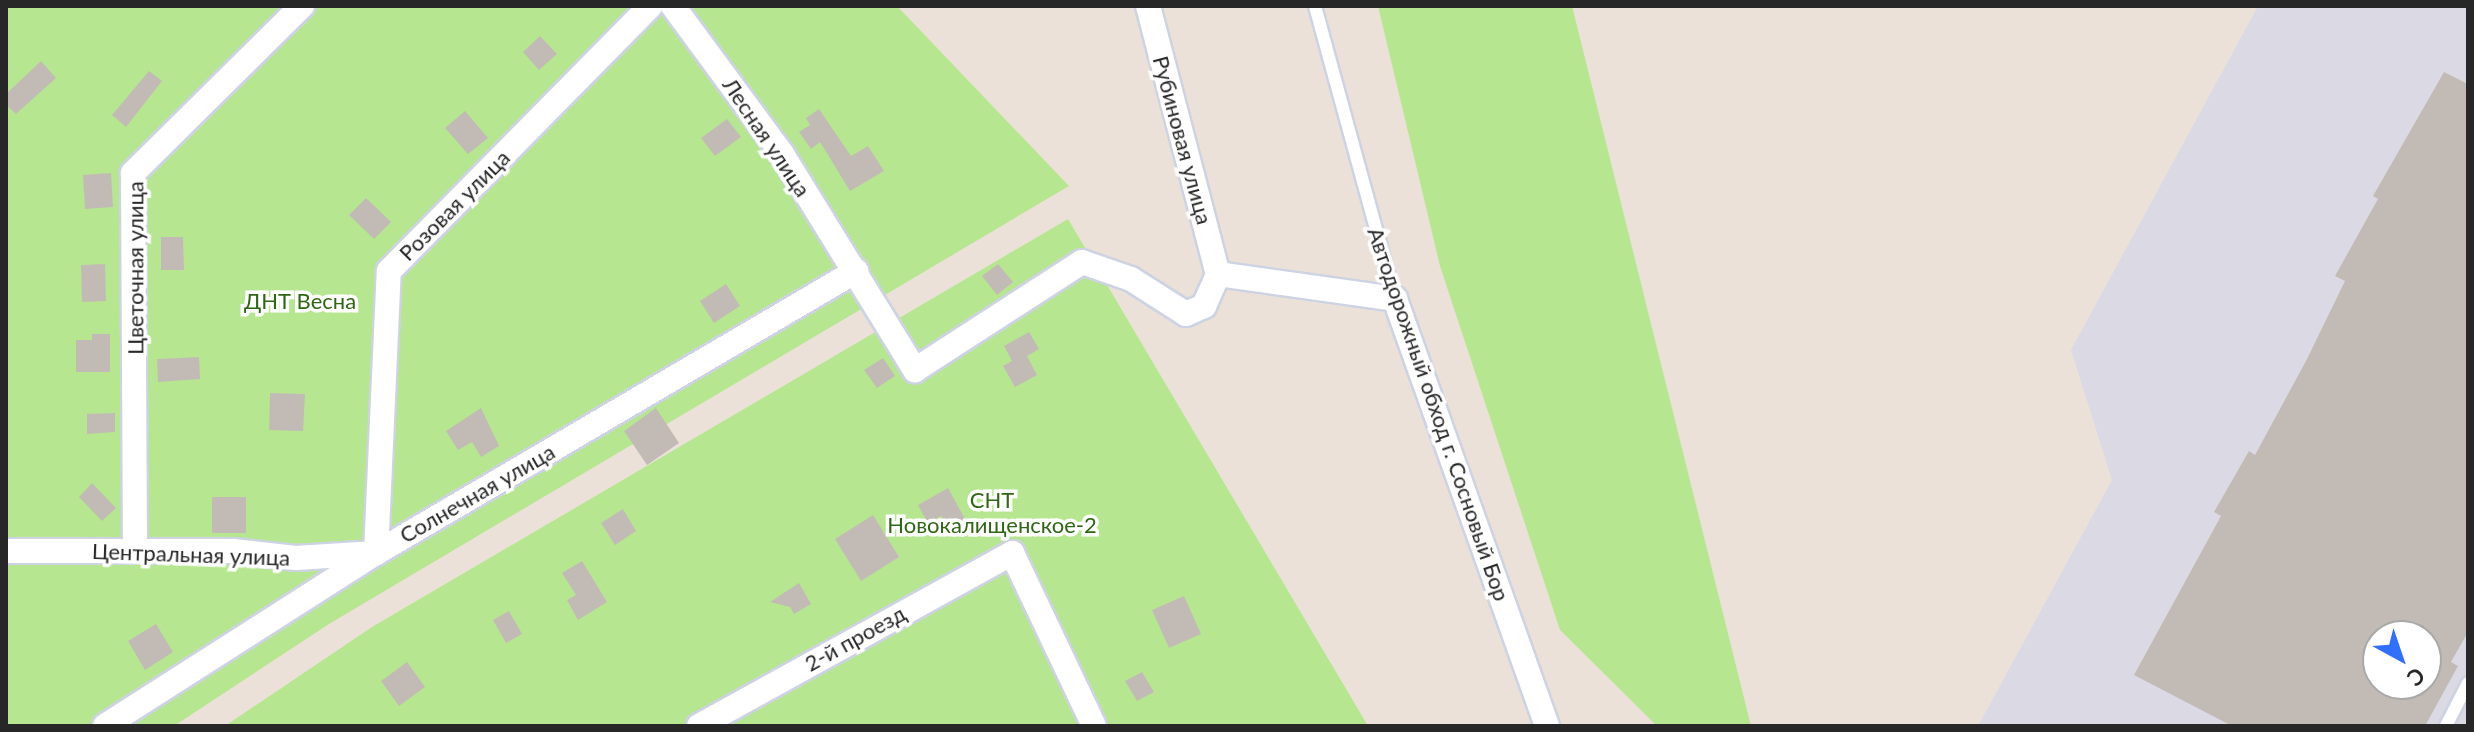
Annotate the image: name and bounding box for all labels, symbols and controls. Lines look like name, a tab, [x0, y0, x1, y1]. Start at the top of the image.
street label: Рубиновая улица	[1148, 53, 1218, 227]
street label: Лесная улица	[718, 73, 816, 201]
street label: Розовая улица	[393, 144, 515, 266]
street label: Цветочная улица	[122, 181, 148, 355]
street label: Автодорожный обход г. Сосновый Бор	[1362, 224, 1516, 604]
park label: ДНТ Весна	[244, 288, 356, 314]
street label: Солнечная улица	[395, 438, 559, 548]
park label: СНТ Новокалищенское-2	[887, 486, 1097, 538]
street label: Центральная улица	[92, 537, 290, 571]
street label: 2-й проезд	[800, 599, 910, 677]
north arrow	[2362, 620, 2442, 700]
text: С	[2402, 662, 2431, 692]

